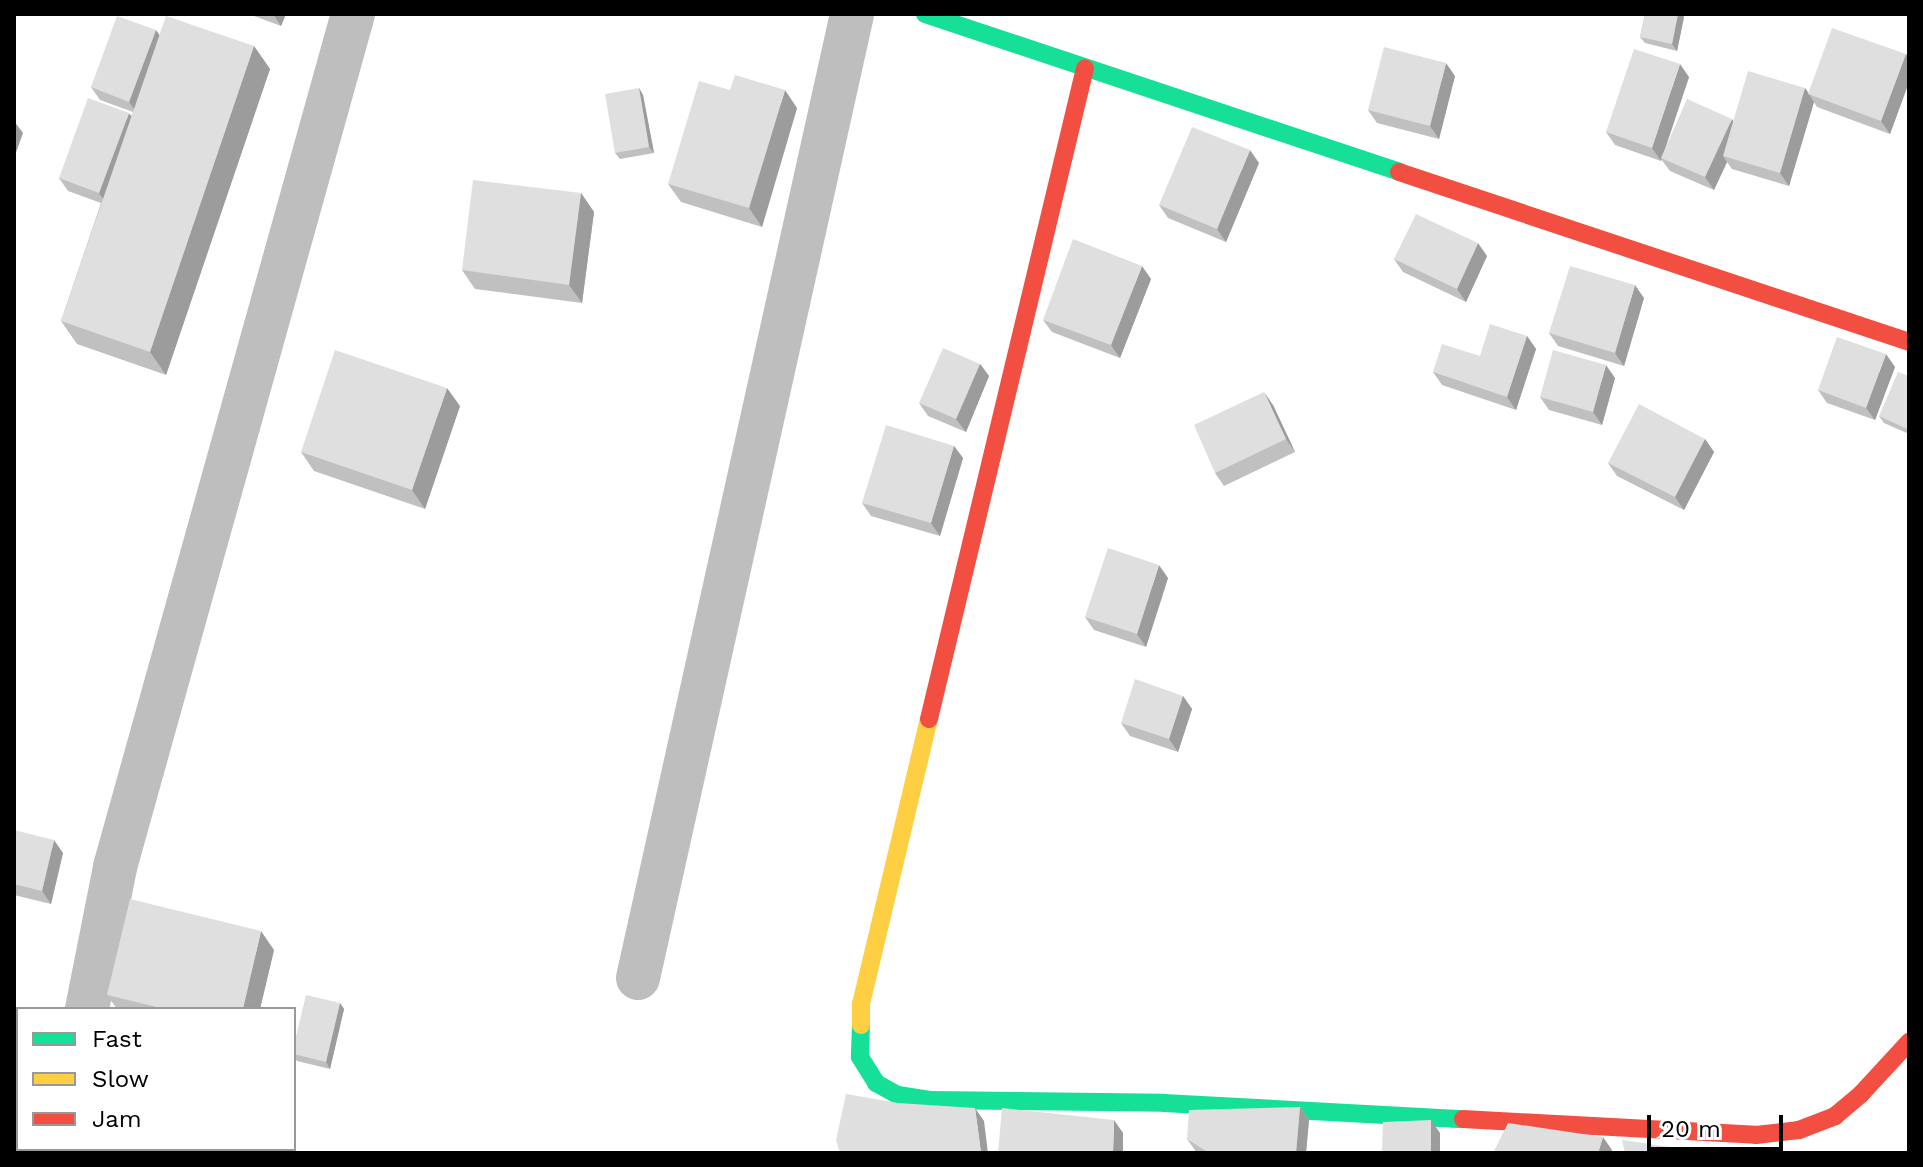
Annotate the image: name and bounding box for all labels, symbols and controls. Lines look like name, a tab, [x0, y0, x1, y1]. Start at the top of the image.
legend	[16, 1007, 296, 1151]
text: Fast	[92, 1025, 142, 1053]
text: Slow	[92, 1065, 149, 1093]
scale bar	[1651, 1099, 1787, 1149]
text: Jam	[92, 1105, 142, 1133]
text: 20 m	[1661, 1115, 1721, 1143]

